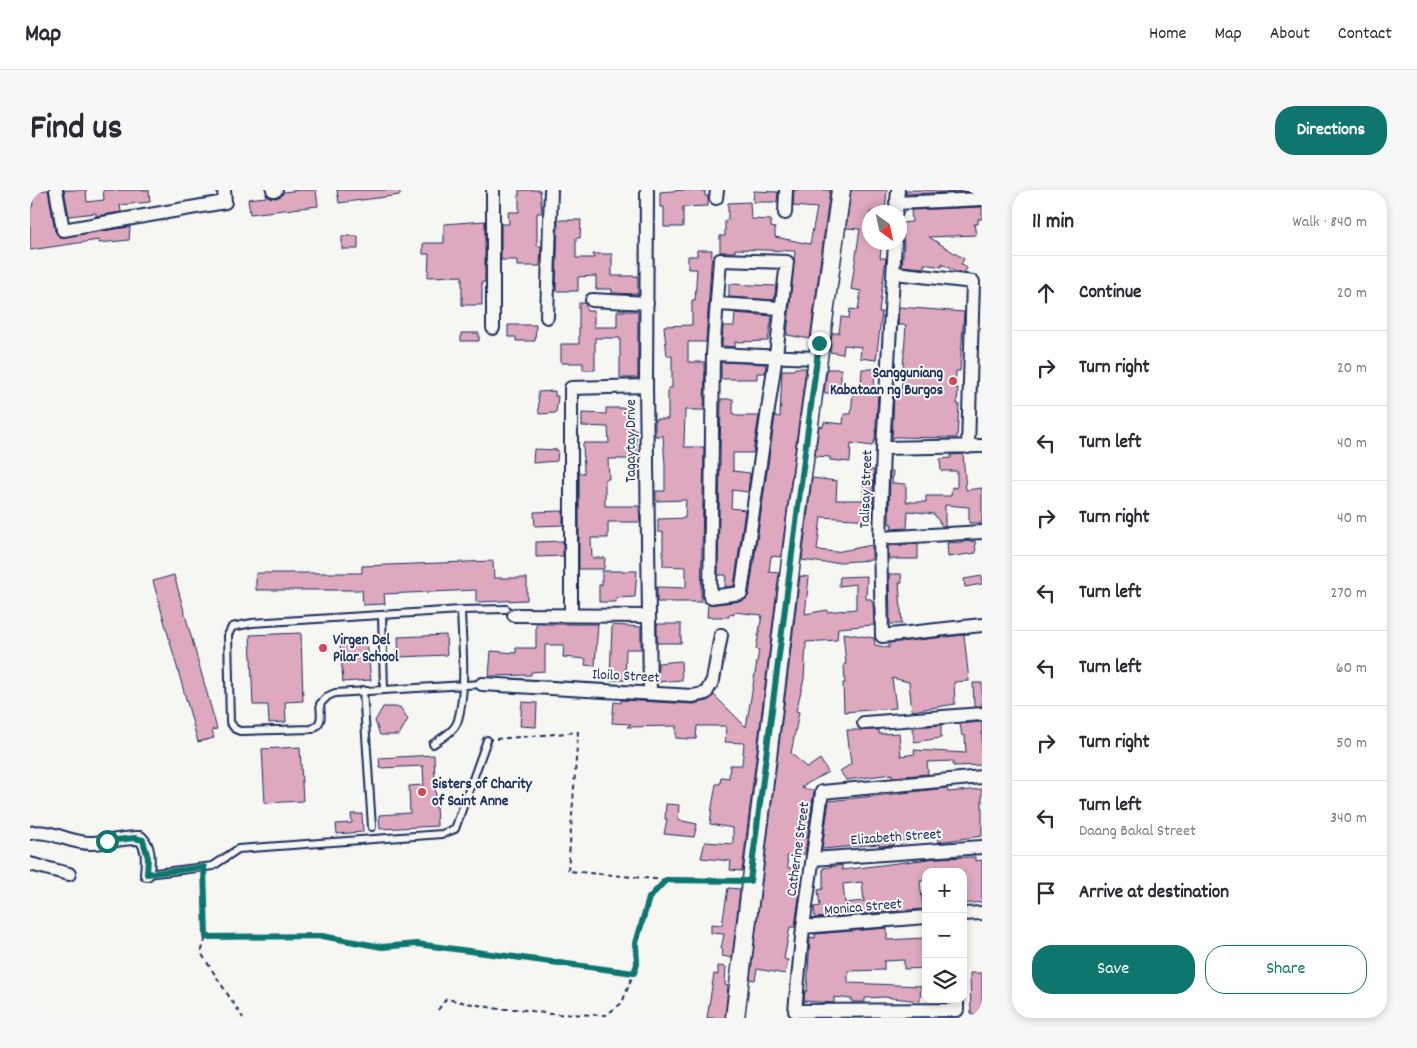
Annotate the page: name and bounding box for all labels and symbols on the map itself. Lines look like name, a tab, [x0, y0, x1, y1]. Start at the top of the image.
north arrow	[862, 205, 907, 250]
route end	[808, 332, 831, 355]
place label: Sangguniang Kabataan ng Burgos	[830, 363, 943, 402]
marker: Sangguniang Kabataan ng Burgos	[947, 375, 959, 387]
street label: Tagaytay Drive	[621, 399, 643, 483]
street label: Talisay Street	[855, 449, 879, 529]
place label: Virgen Del Pilar School	[333, 630, 399, 669]
marker: Virgen Del Pilar School	[317, 642, 329, 654]
street label: Iloilo Street	[591, 664, 661, 690]
place label: Sisters of Charity of Saint Anne	[432, 774, 533, 813]
marker: Sisters of Charity of Saint Anne	[416, 786, 428, 798]
street label: Catherine Street	[781, 800, 817, 898]
street label: Elizabeth Street	[850, 824, 943, 852]
route start	[96, 830, 119, 853]
street label: Monica Street	[823, 894, 903, 922]

